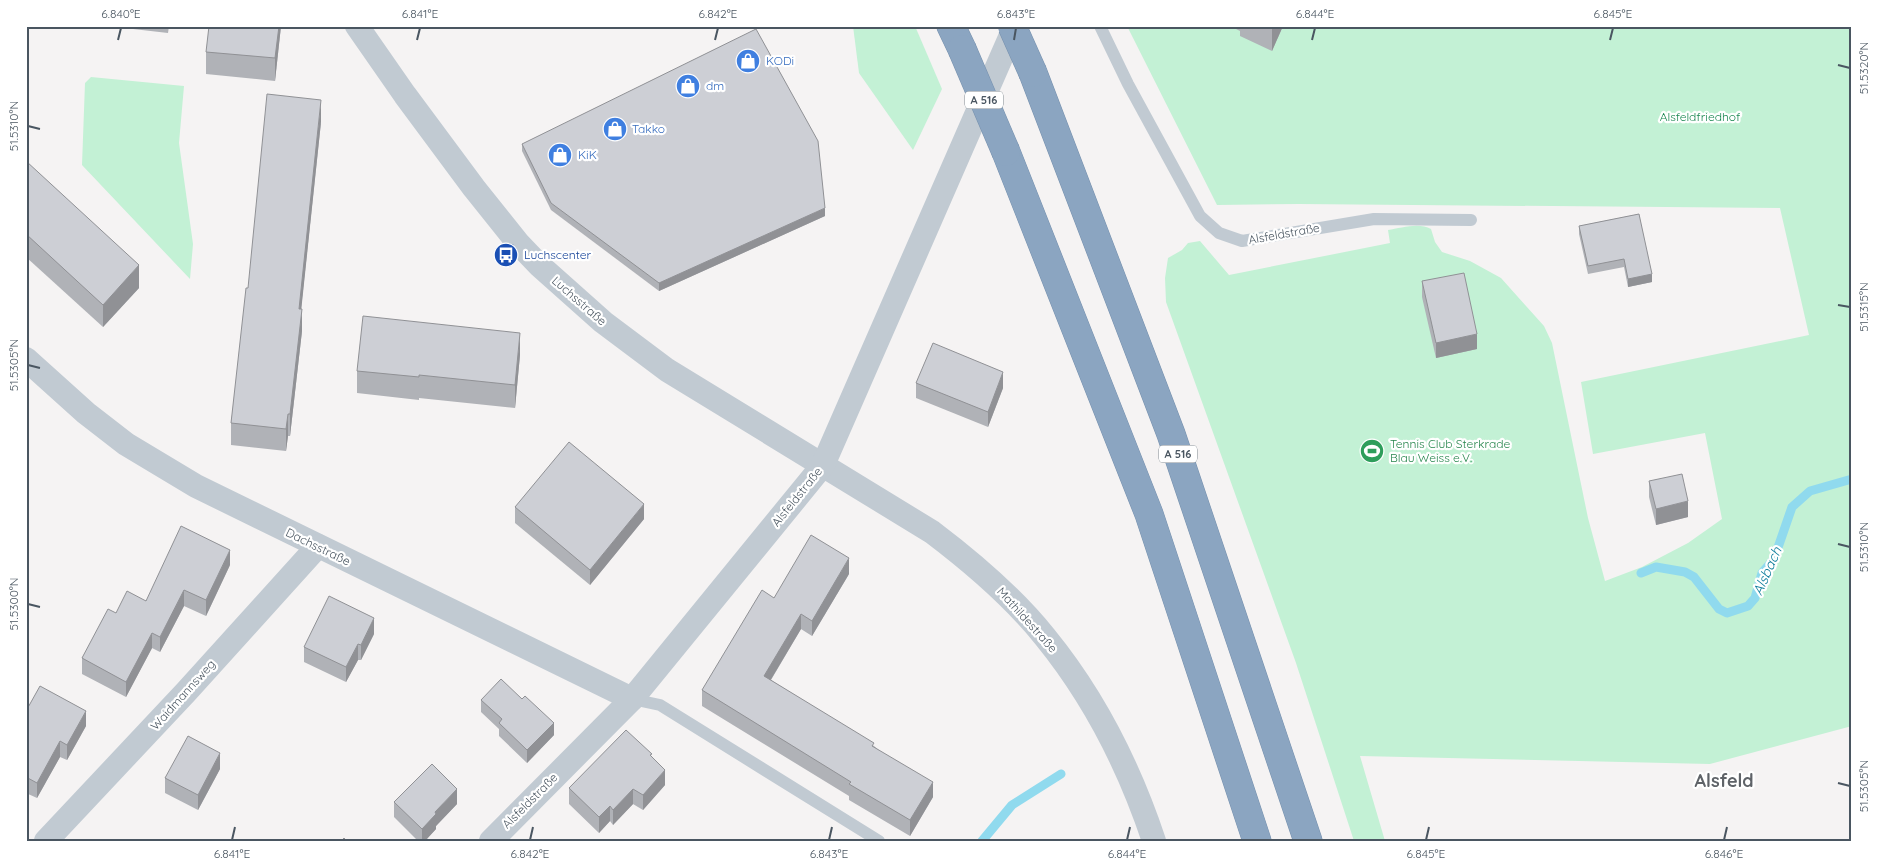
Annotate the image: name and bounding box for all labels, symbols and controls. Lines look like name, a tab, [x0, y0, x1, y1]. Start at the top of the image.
text: 6.840°E	[101, 6, 141, 21]
text: 6.841°E	[402, 6, 438, 21]
text: 6.842°E	[699, 6, 738, 21]
text: 6.843°E	[997, 6, 1035, 21]
text: 6.844°E	[1296, 6, 1334, 21]
text: 6.845°E	[1594, 6, 1633, 21]
text: 51.5320°N	[1856, 42, 1871, 94]
shop icon: KODi	[735, 48, 761, 74]
place label: KODi	[766, 53, 794, 68]
shop icon: dm	[675, 73, 701, 99]
place label: dm	[706, 78, 724, 93]
road number: A 516	[965, 92, 1003, 108]
text: 51.5310°N	[6, 101, 21, 151]
park label: Alsfeldfriedhof	[1660, 109, 1741, 124]
shop icon: Takko	[602, 116, 628, 142]
place label: Takko	[632, 121, 665, 136]
shop icon: KiK	[547, 142, 573, 168]
place label: KiK	[578, 147, 597, 162]
street label: Alsfeldstraße	[1247, 220, 1321, 247]
bus stop icon: Luchscenter	[493, 242, 519, 268]
place label: Luchscenter	[524, 247, 592, 262]
street label: Luchsstraße	[549, 273, 610, 329]
text: 51.5315°N	[1856, 282, 1871, 332]
text: 51.5305°N	[6, 339, 21, 391]
place label: Tennis Club Sterkrade Blau Weiss e.V.	[1390, 436, 1510, 465]
sports icon: Tennis Club Sterkrade Blau Weiss e.V.	[1359, 438, 1385, 464]
road number: A 516	[1159, 446, 1197, 462]
street label: Alsfeldstraße	[768, 464, 825, 529]
text: 51.5310°N	[1856, 522, 1871, 572]
street label: Dachsstraße	[283, 524, 353, 569]
water label: Alsbach	[1748, 543, 1786, 598]
text: 51.5300°N	[6, 578, 21, 630]
street label: Mathildestraße	[994, 584, 1061, 656]
street label: Waidmannsweg	[147, 656, 218, 733]
text: 51.5305°N	[1856, 760, 1871, 812]
district label: Alsfeld	[1695, 769, 1753, 792]
street label: Alsfeldstraße	[499, 770, 561, 831]
text: 6.841°E	[214, 846, 250, 861]
text: 6.842°E	[511, 846, 550, 861]
text: 6.843°E	[810, 846, 848, 861]
text: 6.844°E	[1108, 846, 1146, 861]
text: 6.845°E	[1407, 846, 1446, 861]
text: 6.846°E	[1705, 846, 1744, 861]

